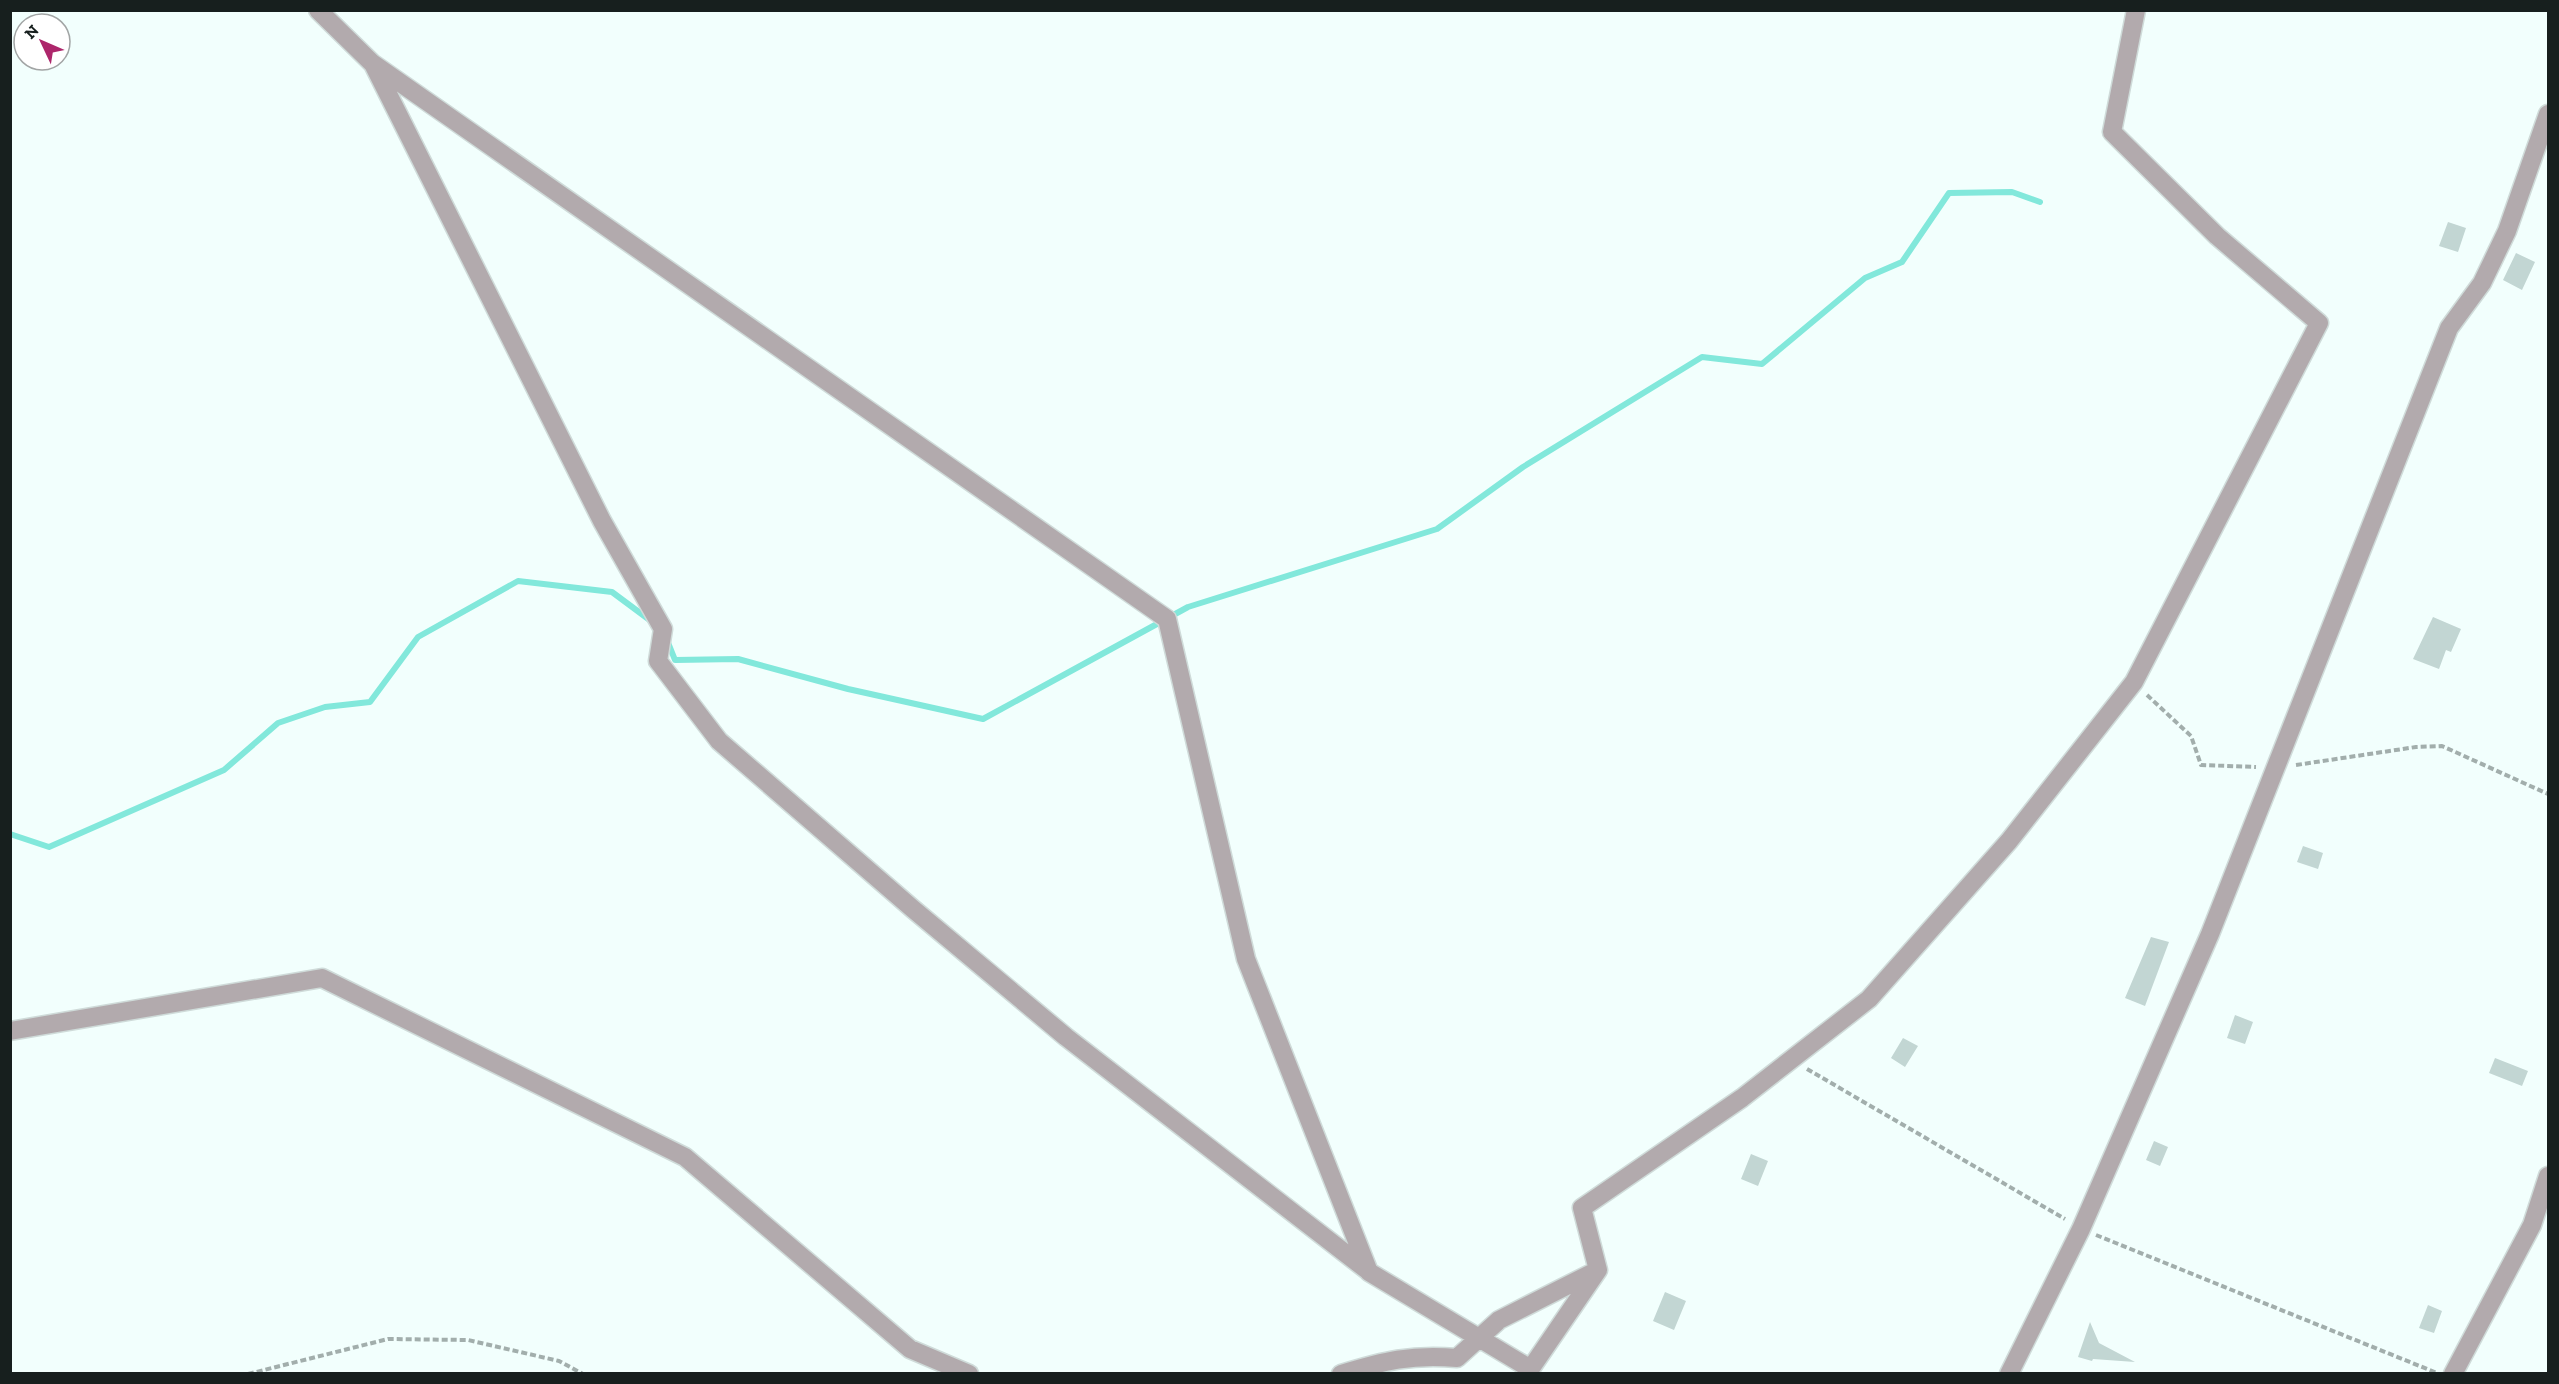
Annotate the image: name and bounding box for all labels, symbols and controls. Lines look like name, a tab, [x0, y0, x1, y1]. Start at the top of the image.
north arrow	[12, 12, 72, 72]
text: N	[21, 21, 43, 43]

